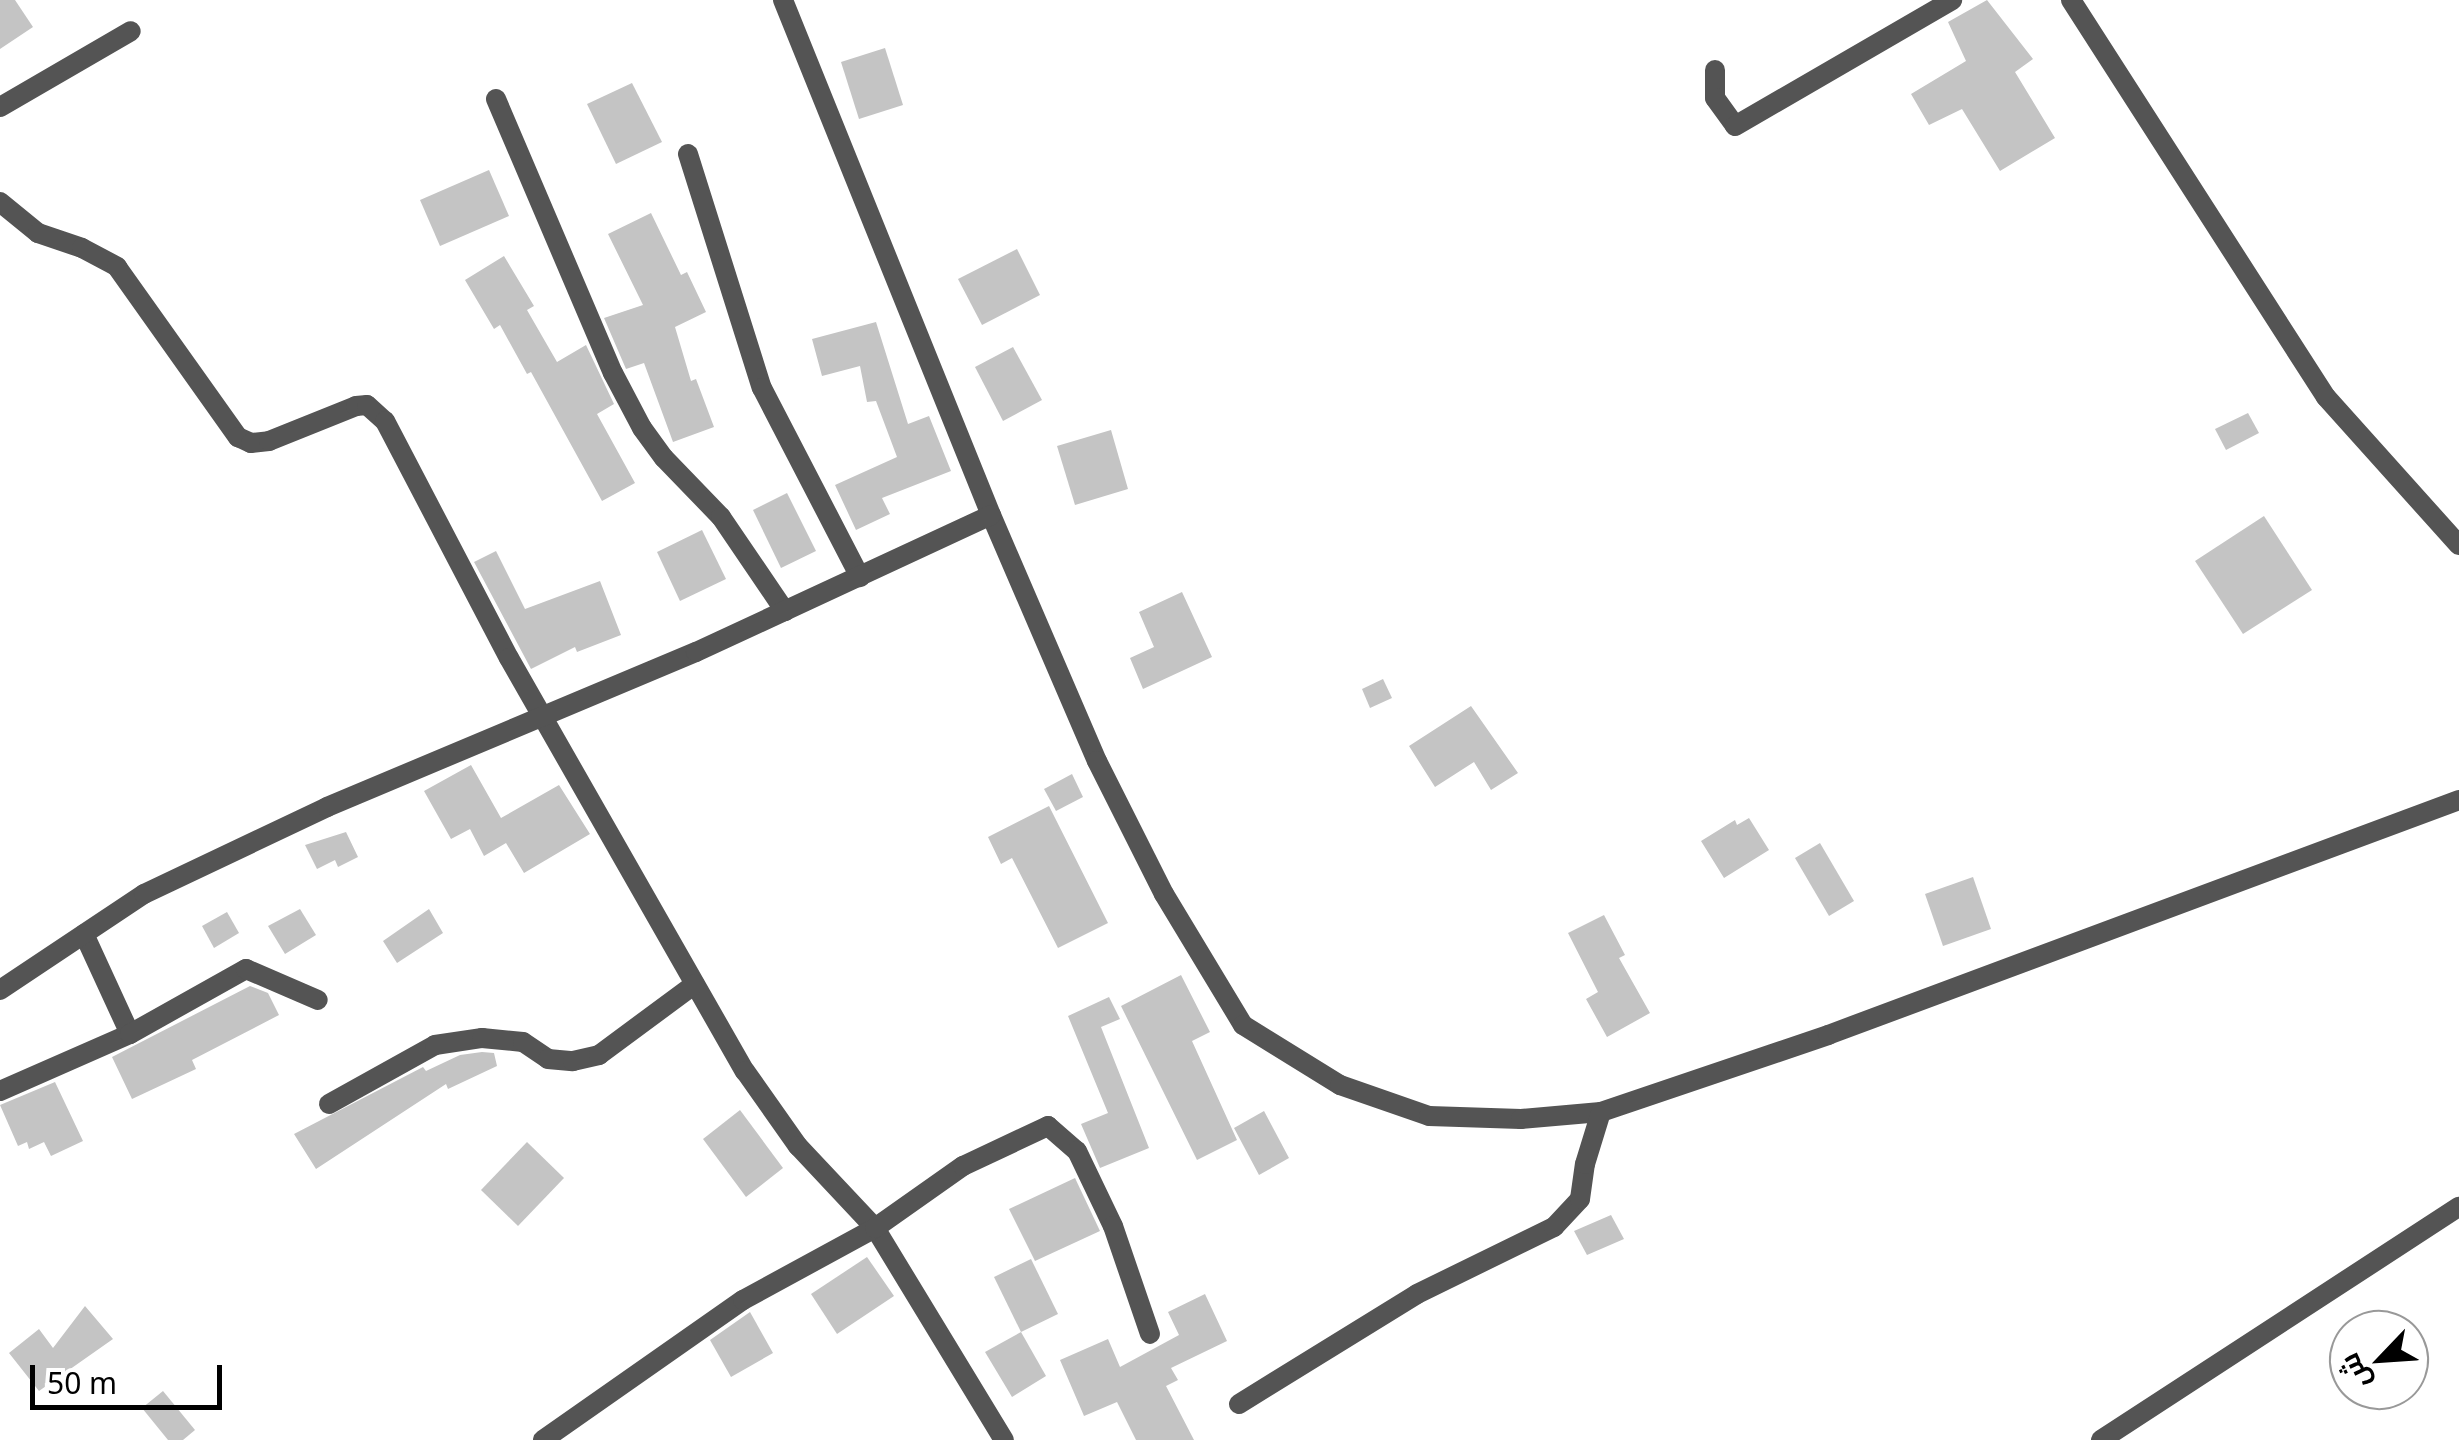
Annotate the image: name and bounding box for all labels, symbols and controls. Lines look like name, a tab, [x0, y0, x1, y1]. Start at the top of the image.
north arrow	[2329, 1310, 2429, 1410]
scale bar	[35, 1345, 228, 1407]
text: ش	[2329, 1348, 2378, 1396]
text: 50 m	[47, 1362, 117, 1403]

